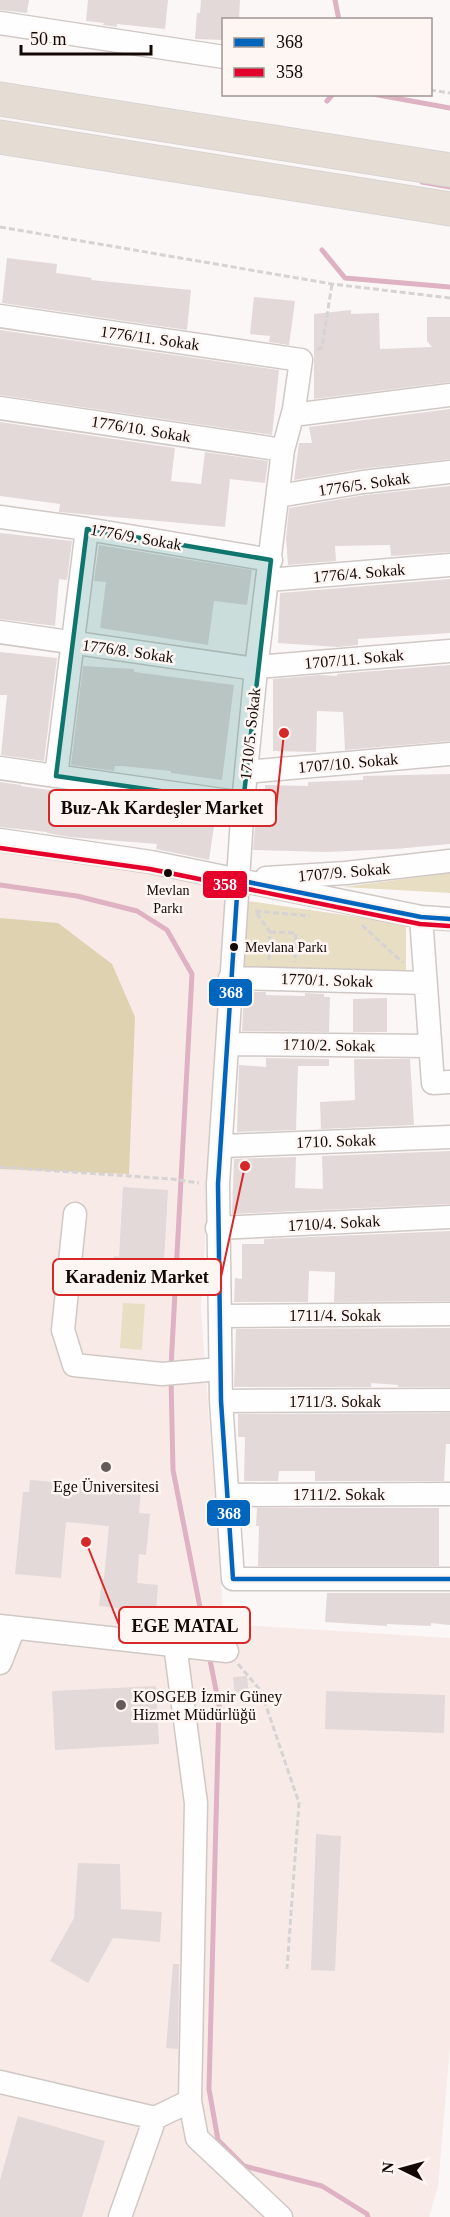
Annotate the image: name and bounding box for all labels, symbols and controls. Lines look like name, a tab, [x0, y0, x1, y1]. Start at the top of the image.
scale bar	[21, 18, 152, 56]
legend	[222, 18, 432, 96]
text: 50 m	[30, 29, 67, 49]
text: 368	[276, 32, 303, 52]
text: 358	[276, 62, 303, 82]
street label: 1776/11. Sokak	[99, 323, 201, 353]
street label: 1776/10. Sokak	[90, 413, 192, 445]
street label: 1776/5. Sokak	[317, 469, 411, 499]
street label: 1776/9. Sokak	[89, 521, 183, 553]
street label: 1776/4. Sokak	[312, 561, 406, 585]
street label: 1776/8. Sokak	[81, 636, 175, 666]
street label: 1707/11. Sokak	[304, 646, 404, 672]
street label: 1710/5. Sokak	[237, 687, 263, 781]
street label: 1707/10. Sokak	[297, 750, 399, 776]
callout: Buz-Ak Kardeşler Market	[49, 790, 276, 826]
text: Buz-Ak Kardeşler Market	[61, 798, 263, 818]
street label: 1707/9. Sokak	[297, 860, 391, 884]
marker: Mevlan Parkı	[162, 867, 174, 879]
line badge: 358	[202, 870, 248, 899]
text: 358	[213, 876, 237, 893]
place label: Mevlan Parkı	[147, 883, 189, 916]
place label: Mevlana Parkı	[245, 940, 327, 955]
marker: Mevlana Parkı	[228, 941, 240, 953]
street label: 1770/1. Sokak	[281, 970, 373, 990]
line badge: 368	[208, 978, 253, 1007]
text: 368	[219, 984, 243, 1001]
street label: 1710/2. Sokak	[283, 1036, 375, 1054]
street label: 1710. Sokak	[296, 1131, 376, 1151]
street label: 1710/4. Sokak	[287, 1212, 381, 1234]
callout: Karadeniz Market	[53, 1259, 221, 1295]
text: Karadeniz Market	[65, 1267, 209, 1287]
street label: 1711/4. Sokak	[289, 1307, 381, 1324]
street label: 1711/3. Sokak	[289, 1393, 381, 1410]
marker: Ege Üniversitesi	[99, 1460, 113, 1474]
place label: Ege Üniversitesi	[53, 1478, 160, 1496]
street label: 1711/2. Sokak	[293, 1486, 385, 1503]
line badge: 368	[206, 1499, 251, 1527]
text: 368	[217, 1505, 241, 1522]
callout: EGE MATAL	[119, 1607, 250, 1643]
text: EGE MATAL	[132, 1616, 238, 1636]
place label: KOSGEB İzmir Güney Hizmet Müdürlüğü	[133, 1688, 282, 1724]
marker: KOSGEB İzmir Güney Hizmet Müdürlüğü	[114, 1698, 128, 1712]
north arrow	[372, 2139, 432, 2199]
text: N	[379, 2161, 397, 2174]

